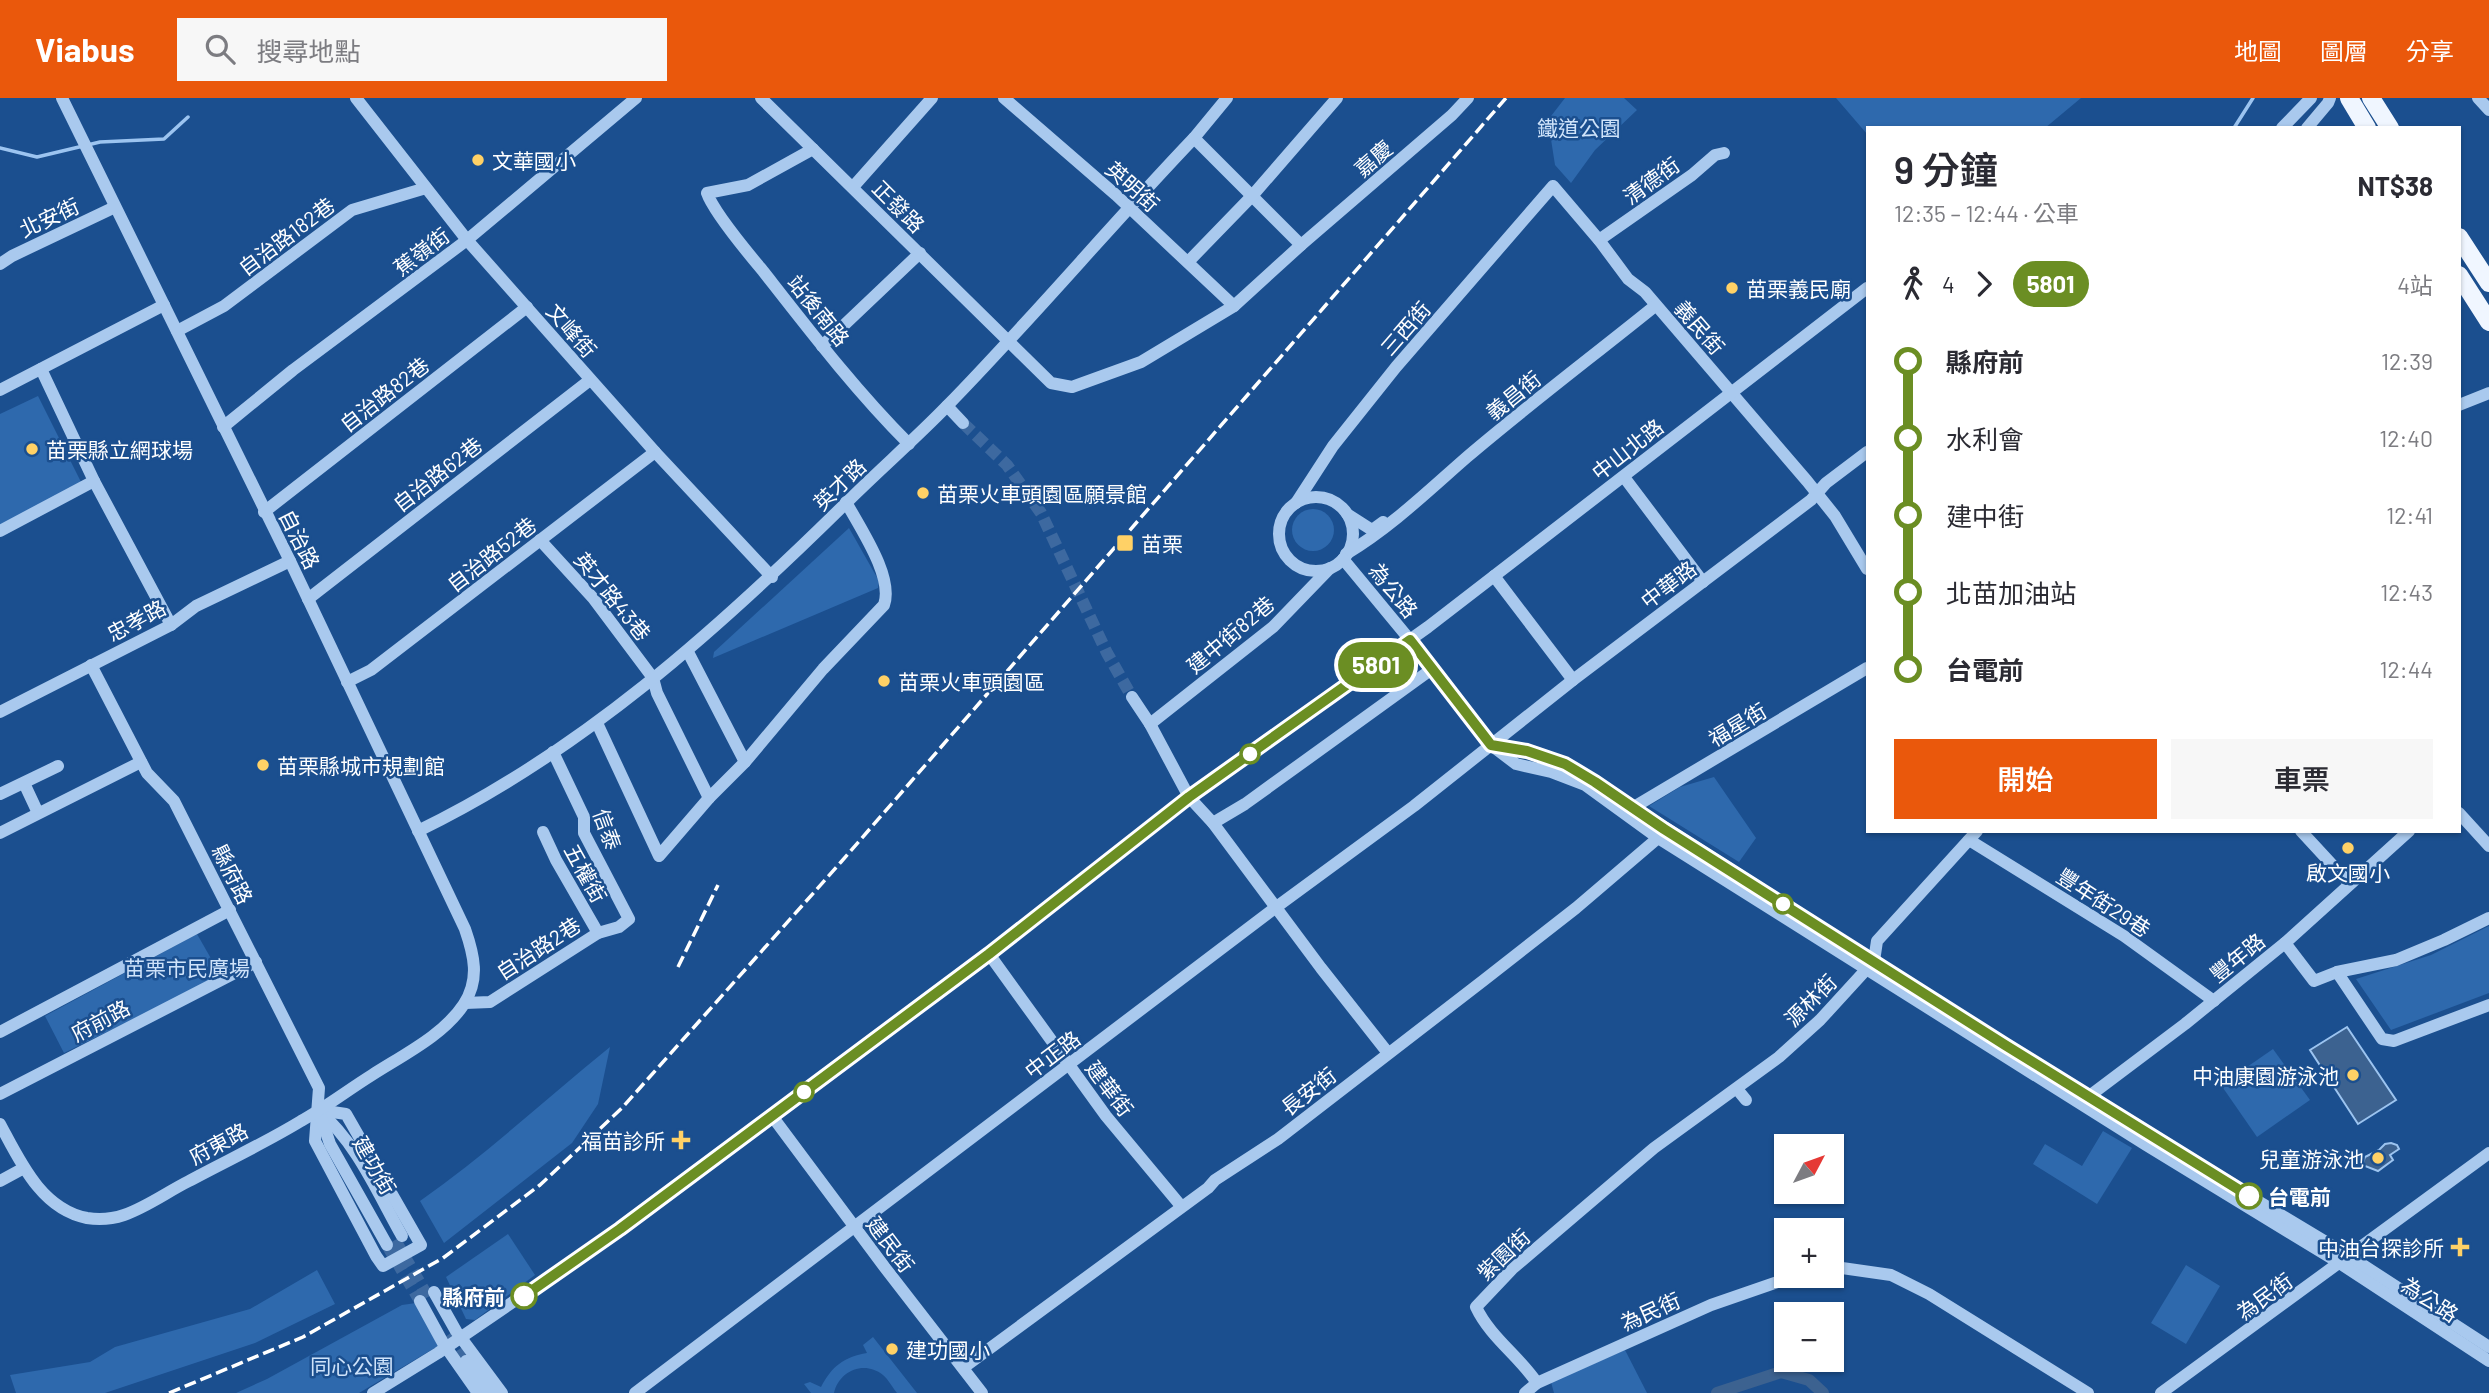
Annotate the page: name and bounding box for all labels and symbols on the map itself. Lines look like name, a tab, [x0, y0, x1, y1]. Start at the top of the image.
park label: 鐵道公園	[1537, 115, 1621, 140]
street label: 嘉慶	[1349, 135, 1397, 181]
place label: 文華國小	[492, 148, 576, 173]
street label: 清德街	[1618, 151, 1684, 209]
marker: 文華國小	[470, 152, 486, 168]
street label: 英明街	[1101, 156, 1165, 216]
street label: 正發路	[868, 175, 930, 237]
street label: 北安街	[15, 192, 83, 242]
street label: 自治路182巷	[233, 192, 339, 280]
street label: 蕉嶺街	[388, 222, 454, 280]
street label: 站後南路	[783, 269, 855, 351]
place label: 苗栗義民廟	[1746, 276, 1851, 301]
marker: 苗栗義民廟	[1724, 280, 1740, 296]
street label: 義民街	[1670, 295, 1730, 359]
street label: 三西街	[1375, 296, 1435, 360]
street label: 文峰街	[542, 298, 602, 362]
street label: 自治路82巷	[334, 351, 434, 437]
street label: 義昌街	[1481, 365, 1545, 425]
street label: 中山北路	[1586, 413, 1668, 485]
street label: 自治路62巷	[388, 431, 486, 517]
place label: 苗栗縣立網球場	[46, 437, 193, 462]
marker: 苗栗縣立網球場	[24, 441, 40, 457]
street label: 英才路	[808, 453, 870, 515]
place label: 苗栗火車頭園區願景館	[937, 481, 1147, 506]
marker: 苗栗火車頭園區願景館	[915, 485, 931, 501]
street label: 自治路	[275, 505, 325, 573]
street label: 自治路52巷	[442, 512, 540, 596]
place label: 苗栗	[1141, 531, 1183, 556]
marker: 苗栗	[1115, 533, 1135, 553]
street label: 英才路43巷	[570, 547, 656, 645]
street label: 中華路	[1635, 555, 1701, 613]
street label: 為公路	[1364, 558, 1424, 622]
street label: 建中街82巷	[1181, 590, 1279, 678]
street label: 忠孝路	[102, 594, 170, 646]
line badge: 5801	[1327, 642, 1425, 688]
place label: 苗栗火車頭園區	[898, 669, 1045, 694]
marker: 苗栗火車頭園區	[876, 673, 892, 689]
street label: 福星街	[1704, 697, 1770, 751]
unlabelled marker	[1240, 744, 1260, 764]
place label: 苗栗縣城市規劃館	[277, 753, 445, 778]
marker: 苗栗縣城市規劃館	[255, 757, 271, 773]
street label: 信泰	[589, 805, 627, 853]
street label: 五權街	[560, 839, 612, 907]
street label: 縣府路	[208, 840, 258, 908]
marker: 啟文國小	[2340, 840, 2356, 856]
place label: 啟文國小	[2306, 860, 2390, 885]
street label: 豐年街29巷	[2053, 863, 2155, 941]
unlabelled marker	[1773, 894, 1793, 914]
street label: 自治路2巷	[491, 912, 585, 984]
street label: 豐年路	[2205, 927, 2269, 987]
park label: 苗栗市民廣場	[124, 955, 250, 980]
street label: 源林街	[1779, 969, 1841, 1031]
street label: 府前路	[66, 994, 134, 1046]
street label: 中正路	[1019, 1025, 1085, 1083]
street label: 建華街	[1081, 1055, 1139, 1121]
street label: 長安街	[1275, 1062, 1341, 1120]
place label: 中油康園游泳池	[2192, 1063, 2339, 1088]
marker: 中油康園游泳池	[2345, 1067, 2361, 1083]
unlabelled marker	[794, 1082, 814, 1102]
street label: 府東路	[184, 1117, 252, 1169]
place label: 福苗診所	[581, 1128, 665, 1153]
marker: 福苗診所	[671, 1130, 691, 1150]
street label: 建功街	[348, 1131, 402, 1199]
north arrow	[1774, 1134, 1844, 1204]
place label: 兒童游泳池	[2259, 1146, 2364, 1171]
marker: 兒童游泳池	[2370, 1150, 2386, 1166]
marker: 台電前	[2236, 1183, 2262, 1209]
place label: 台電前	[2268, 1184, 2331, 1209]
street label: 建民街	[862, 1211, 920, 1277]
street label: 紫園街	[1471, 1223, 1535, 1285]
place label: 中油台探診所	[2318, 1235, 2444, 1260]
marker: 中油台探診所	[2450, 1237, 2470, 1257]
street label: 為民街	[2231, 1267, 2297, 1325]
street label: 為公路	[2397, 1271, 2463, 1327]
marker: 縣府前	[511, 1283, 537, 1309]
place label: 縣府前	[442, 1284, 505, 1309]
street label: 為民街	[1616, 1287, 1684, 1335]
place label: 建功國小	[906, 1337, 990, 1362]
marker: 建功國小	[884, 1341, 900, 1357]
park label: 同心公園	[310, 1353, 394, 1378]

